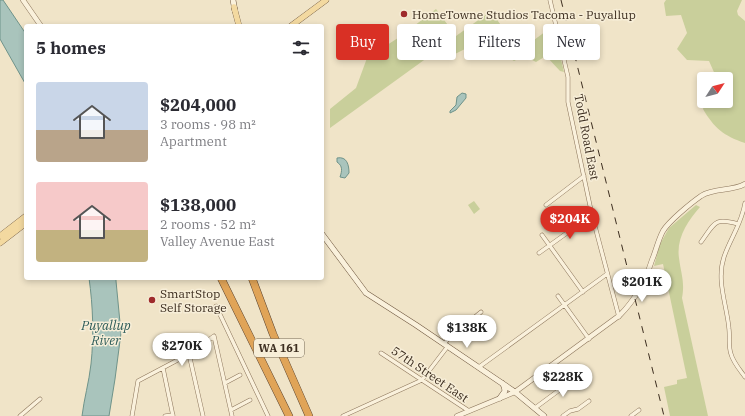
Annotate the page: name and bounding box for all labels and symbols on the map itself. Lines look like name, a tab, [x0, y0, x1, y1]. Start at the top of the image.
place label: HomeTowne Studios Tacoma - Puyallup	[412, 7, 636, 22]
marker: HomeTowne Studios Tacoma - Puyallup	[399, 9, 409, 19]
north arrow	[697, 72, 733, 108]
street label: Todd Road East	[571, 93, 603, 181]
pin: $204K	[542, 206, 598, 240]
pin: $201K	[614, 269, 670, 303]
place label: SmartStop Self Storage	[160, 286, 227, 315]
marker: SmartStop Self Storage	[147, 295, 157, 305]
pin: $138K	[439, 315, 495, 349]
water label: Puyallup River	[80, 317, 131, 349]
pin: $270K	[154, 333, 210, 367]
road number: WA 161	[254, 339, 304, 357]
street label: 57th Street East	[389, 343, 471, 405]
pin: $228K	[535, 364, 591, 398]

